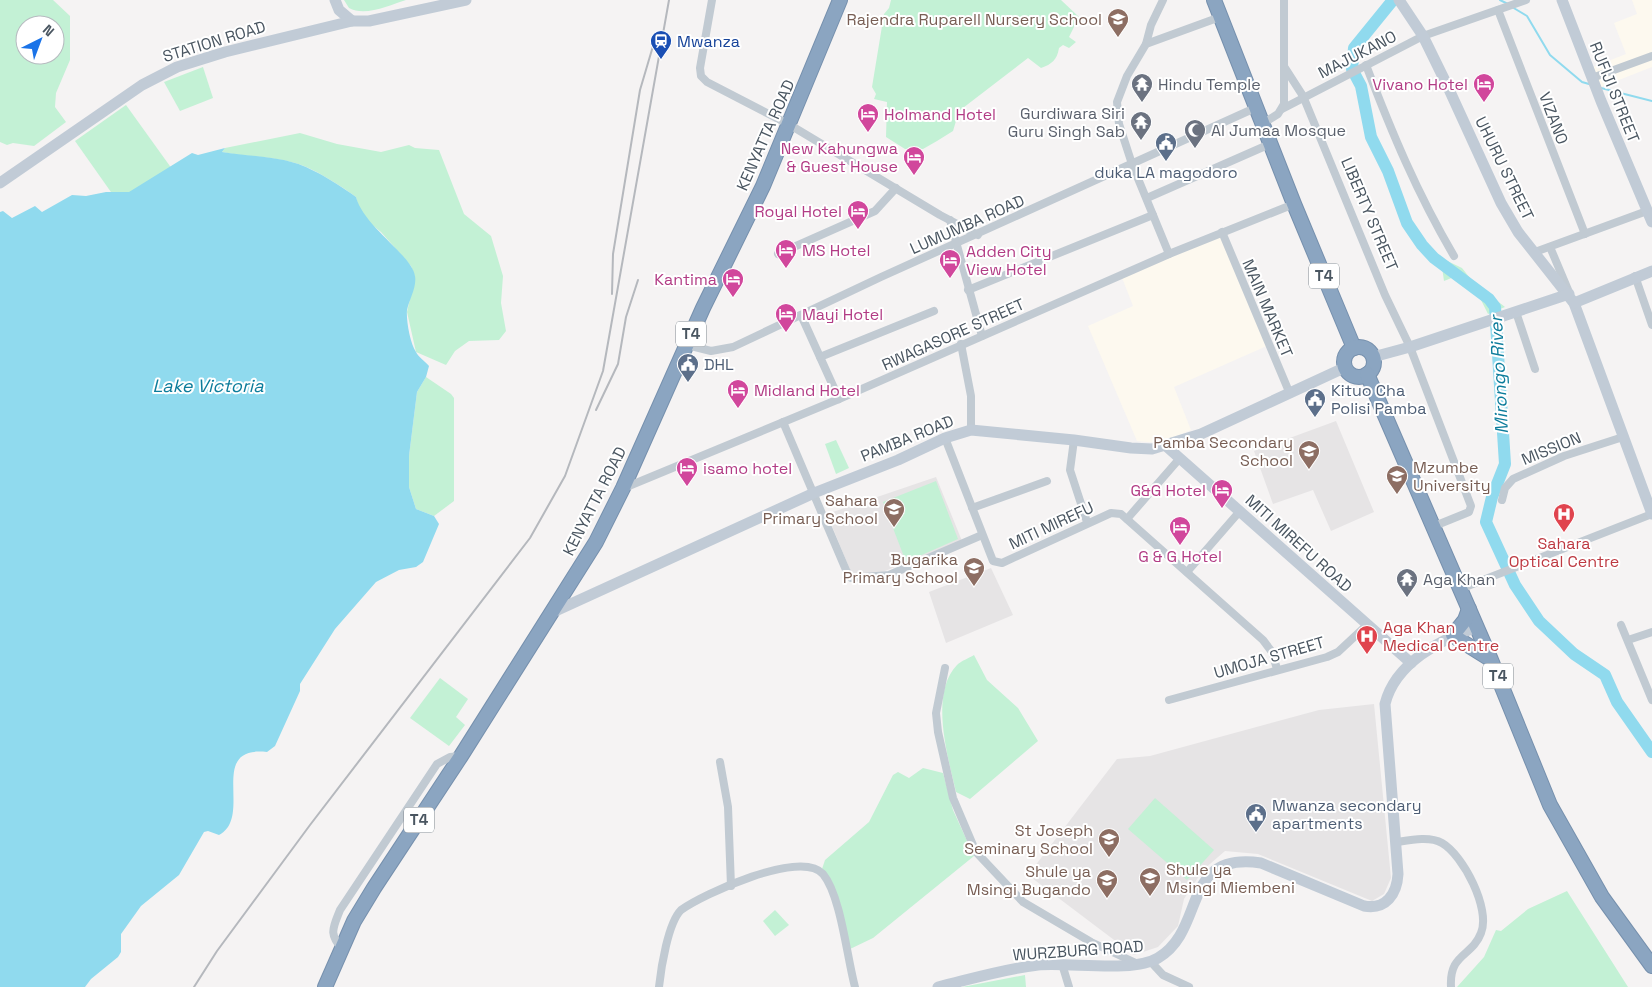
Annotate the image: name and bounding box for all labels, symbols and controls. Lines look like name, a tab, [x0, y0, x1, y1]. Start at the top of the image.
school or university icon: Rajendra Ruparell Nursery School	[1106, 7, 1130, 38]
place label: Rajendra Ruparell Nursery School	[847, 9, 1102, 30]
north arrow	[15, 15, 65, 65]
street label: STATION ROAD	[160, 16, 268, 67]
text: N	[39, 21, 58, 40]
street label: MAJUKANO	[1314, 26, 1400, 83]
station icon: Mwanza	[649, 29, 673, 60]
place label: Mwanza	[677, 31, 740, 52]
street label: RUFIJI STREET	[1585, 39, 1644, 146]
temple icon: Hindu Temple	[1130, 72, 1154, 103]
hotel icon: Vivano Hotel	[1472, 72, 1496, 103]
place label: Hindu Temple	[1158, 74, 1261, 95]
place label: Vivano Hotel	[1372, 74, 1468, 95]
street label: KENYATTA ROAD	[732, 76, 799, 194]
street label: VIZANO	[1534, 89, 1573, 147]
hotel icon: Holmand Hotel	[856, 102, 880, 133]
place label: Gurdiwara Siri Guru Singh Sab	[1008, 103, 1125, 142]
place label: Holmand Hotel	[884, 104, 996, 125]
temple icon: Gurdiwara Siri Guru Singh Sab	[1129, 110, 1153, 141]
street label: UHURU STREET	[1470, 113, 1539, 224]
mosque icon: Al Jumaa Mosque	[1183, 118, 1207, 149]
place label: Al Jumaa Mosque	[1211, 120, 1346, 141]
public building icon: duka LA magodoro	[1154, 131, 1178, 162]
place label: New Kahungwa & Guest House	[781, 138, 898, 177]
hotel icon: New Kahungwa & Guest House	[902, 145, 926, 176]
street label: LIBERTY STREET	[1336, 154, 1403, 274]
place label: duka LA magodoro	[1094, 162, 1238, 183]
street label: LUMUMBA ROAD	[907, 190, 1028, 259]
hotel icon: Royal Hotel	[846, 199, 870, 230]
place label: Royal Hotel	[754, 201, 842, 222]
hotel icon: MS Hotel	[774, 238, 798, 269]
place label: MS Hotel	[802, 240, 870, 261]
place label: Adden City View Hotel	[966, 241, 1051, 280]
hotel icon: Adden City View Hotel	[938, 248, 962, 279]
street label: MAIN MARKET	[1237, 256, 1298, 361]
road number: T4	[1309, 264, 1339, 288]
hotel icon: Kantima	[721, 267, 745, 298]
place label: Kantima	[654, 269, 717, 290]
street label: RWAGASORE STREET	[879, 294, 1028, 375]
hotel icon: Mayi Hotel	[774, 302, 798, 333]
place label: Mayi Hotel	[802, 304, 883, 325]
water label: Mirongo River	[1484, 313, 1513, 435]
road number: T4	[676, 322, 706, 346]
public building icon: DHL	[676, 352, 700, 383]
place label: DHL	[704, 354, 734, 375]
water label: Lake Victoria	[152, 374, 264, 397]
hotel icon: Midland Hotel	[726, 378, 750, 409]
place label: Midland Hotel	[754, 380, 860, 401]
place label: Kituo Cha Polisi Pamba	[1331, 380, 1426, 419]
public building icon: Kituo Cha Polisi Pamba	[1303, 387, 1327, 418]
street label: PAMBA ROAD	[858, 410, 957, 467]
street label: MISSION	[1518, 427, 1584, 470]
place label: Pamba Secondary School	[1153, 432, 1293, 471]
school or university icon: Pamba Secondary School	[1297, 439, 1321, 470]
street label: KENYATTA ROAD	[558, 443, 631, 559]
hotel icon: isamo hotel	[675, 456, 699, 487]
place label: Mzumbe University	[1413, 457, 1491, 496]
place label: isamo hotel	[703, 458, 792, 479]
school or university icon: Mzumbe University	[1385, 464, 1409, 495]
hotel icon: G&G Hotel	[1210, 478, 1234, 509]
place label: G&G Hotel	[1131, 480, 1206, 501]
place label: Sahara Primary School	[763, 490, 878, 529]
street label: MITI MIREFU ROAD	[1241, 490, 1357, 597]
school or university icon: Sahara Primary School	[882, 497, 906, 528]
street label: MITI MIREFU	[1005, 497, 1097, 554]
hospital icon: Sahara Optical Centre	[1552, 502, 1576, 533]
hotel icon: G & G Hotel	[1168, 515, 1192, 546]
place label: Sahara Optical Centre	[1509, 533, 1619, 572]
place label: G & G Hotel	[1138, 546, 1222, 567]
place label: Bugarika Primary School	[843, 549, 958, 588]
school or university icon: Bugarika Primary School	[962, 556, 986, 587]
temple icon: Aga Khan	[1395, 567, 1419, 598]
place label: Aga Khan	[1423, 569, 1495, 590]
place label: Aga Khan Medical Centre	[1383, 617, 1499, 656]
hospital icon: Aga Khan Medical Centre	[1355, 624, 1379, 655]
street label: UMOJA STREET	[1211, 632, 1327, 683]
road number: T4	[1483, 664, 1513, 688]
place label: Mwanza secondary apartments	[1272, 795, 1422, 834]
public building icon: Mwanza secondary apartments	[1244, 802, 1268, 833]
road number: T4	[404, 808, 434, 832]
place label: St Joseph Seminary School	[964, 820, 1093, 859]
school or university icon: St Joseph Seminary School	[1097, 827, 1121, 858]
place label: Shule ya Msingi Miembeni	[1166, 859, 1295, 898]
place label: Shule ya Msingi Bugando	[967, 861, 1091, 900]
school or university icon: Shule ya Msingi Miembeni	[1138, 866, 1162, 897]
school or university icon: Shule ya Msingi Bugando	[1095, 868, 1119, 899]
street label: WURZBURG ROAD	[1012, 935, 1144, 966]

